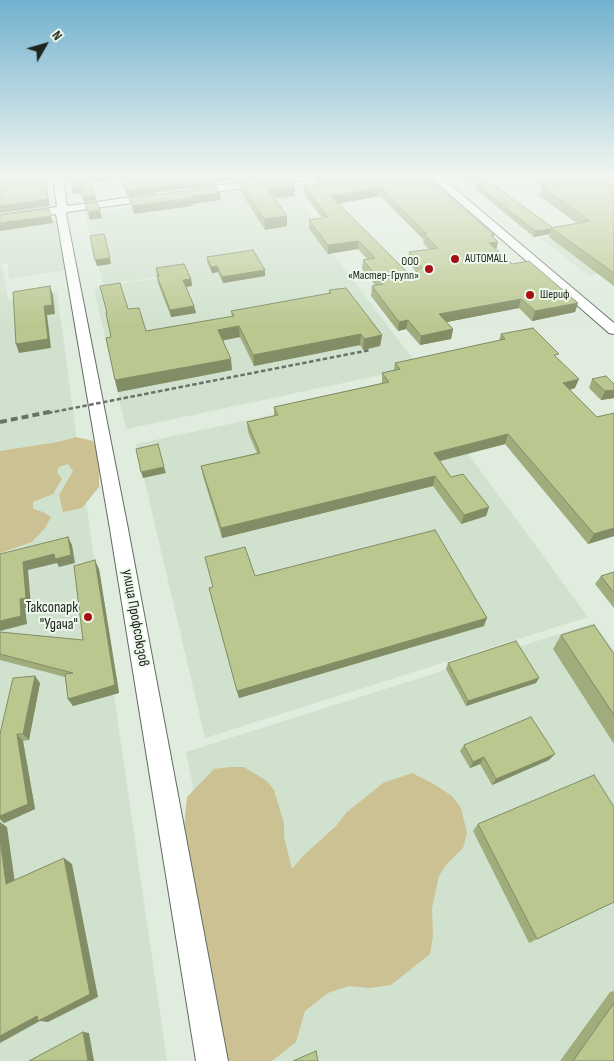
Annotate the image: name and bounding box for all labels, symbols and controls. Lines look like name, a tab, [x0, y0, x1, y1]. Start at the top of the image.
north arrow	[20, 20, 70, 70]
text: N	[48, 27, 66, 44]
place label: AUTOMALL	[465, 252, 508, 266]
marker: AUTOMALL	[449, 253, 461, 265]
place label: ООО «Мастер-Групп»	[348, 255, 419, 283]
marker: ООО «Мастер-Групп»	[423, 263, 435, 275]
place label: Шериф	[540, 288, 569, 302]
marker: Шериф	[524, 289, 536, 301]
street label: улица Профсоюзов	[118, 568, 152, 668]
place label: Таксопарк "Удача"	[25, 599, 78, 634]
marker: Таксопарк "Удача"	[82, 611, 94, 623]

